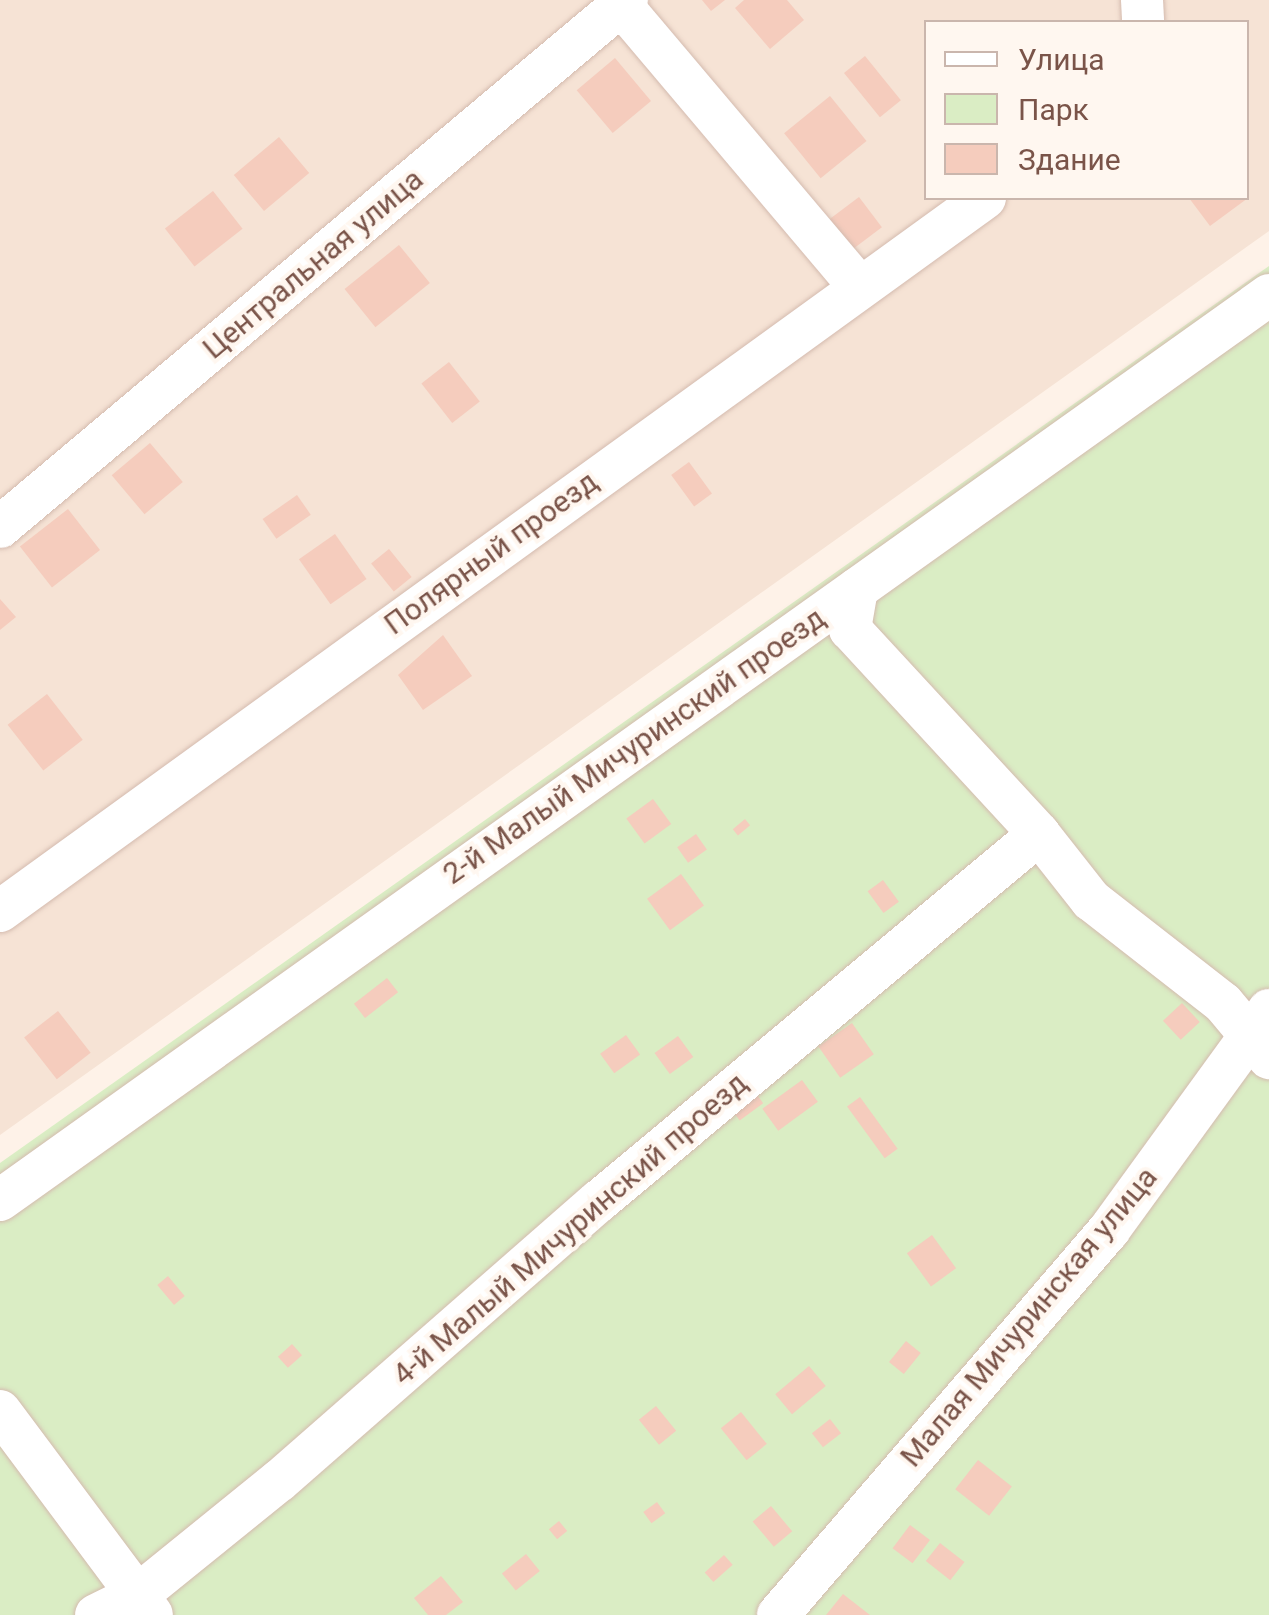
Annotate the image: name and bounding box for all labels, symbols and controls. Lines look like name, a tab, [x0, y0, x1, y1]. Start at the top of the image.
legend	[924, 20, 1249, 200]
text: Улица	[1018, 42, 1105, 77]
text: Парк	[1018, 92, 1089, 127]
text: Здание	[1018, 142, 1121, 177]
street label: Центральная улица	[196, 161, 430, 367]
street label: Полярный проезд	[377, 464, 605, 642]
street label: 2-й Малый Мичуринский проезд	[436, 600, 832, 892]
street label: 4-й Малый Мичуринский проезд	[385, 1065, 755, 1393]
street label: Малая Мичуринская улица	[893, 1160, 1165, 1474]

